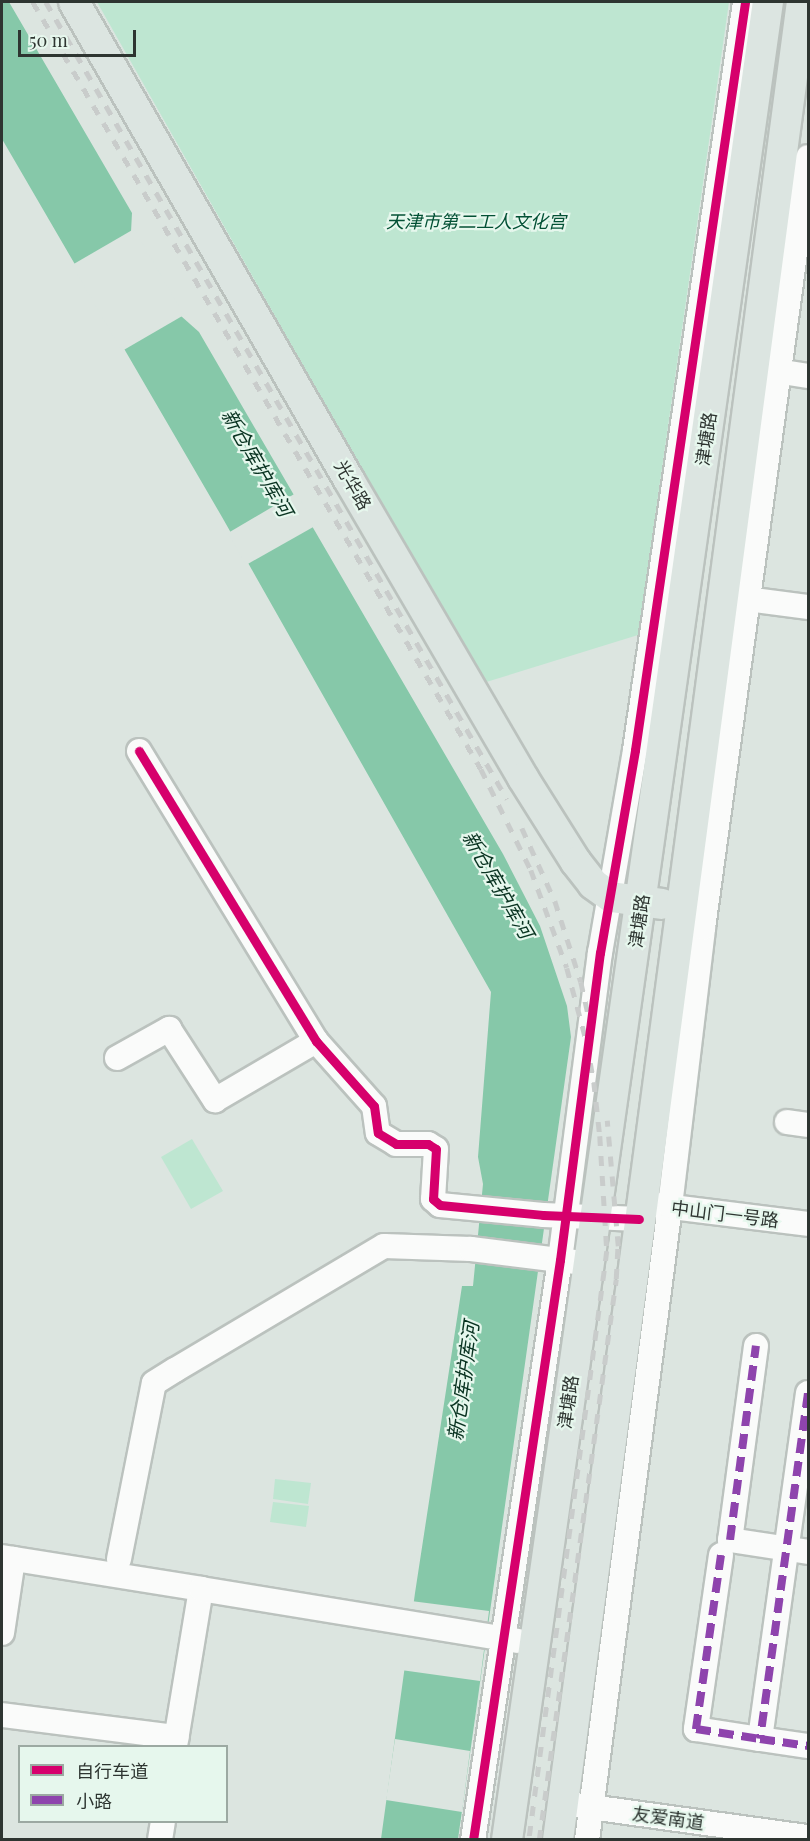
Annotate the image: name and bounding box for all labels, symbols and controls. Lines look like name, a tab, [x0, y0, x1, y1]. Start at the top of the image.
scale bar	[21, 18, 140, 56]
text: 50 m	[29, 28, 68, 52]
park label: 天津市第二工人文化宫	[386, 210, 566, 232]
water label: 新仓库护库河	[218, 404, 298, 520]
street label: 津塘路	[692, 411, 720, 467]
street label: 光华路	[330, 456, 376, 514]
water label: 新仓库护库河	[459, 826, 539, 942]
street label: 津塘路	[625, 893, 653, 949]
street label: 中山门一号路	[670, 1197, 780, 1231]
water label: 新仓库护库河	[442, 1320, 482, 1442]
street label: 津塘路	[554, 1374, 582, 1430]
legend	[18, 1745, 228, 1823]
text: 自行车道	[76, 1759, 148, 1783]
text: 小路	[76, 1789, 112, 1813]
street label: 友爱南道	[631, 1802, 705, 1834]

